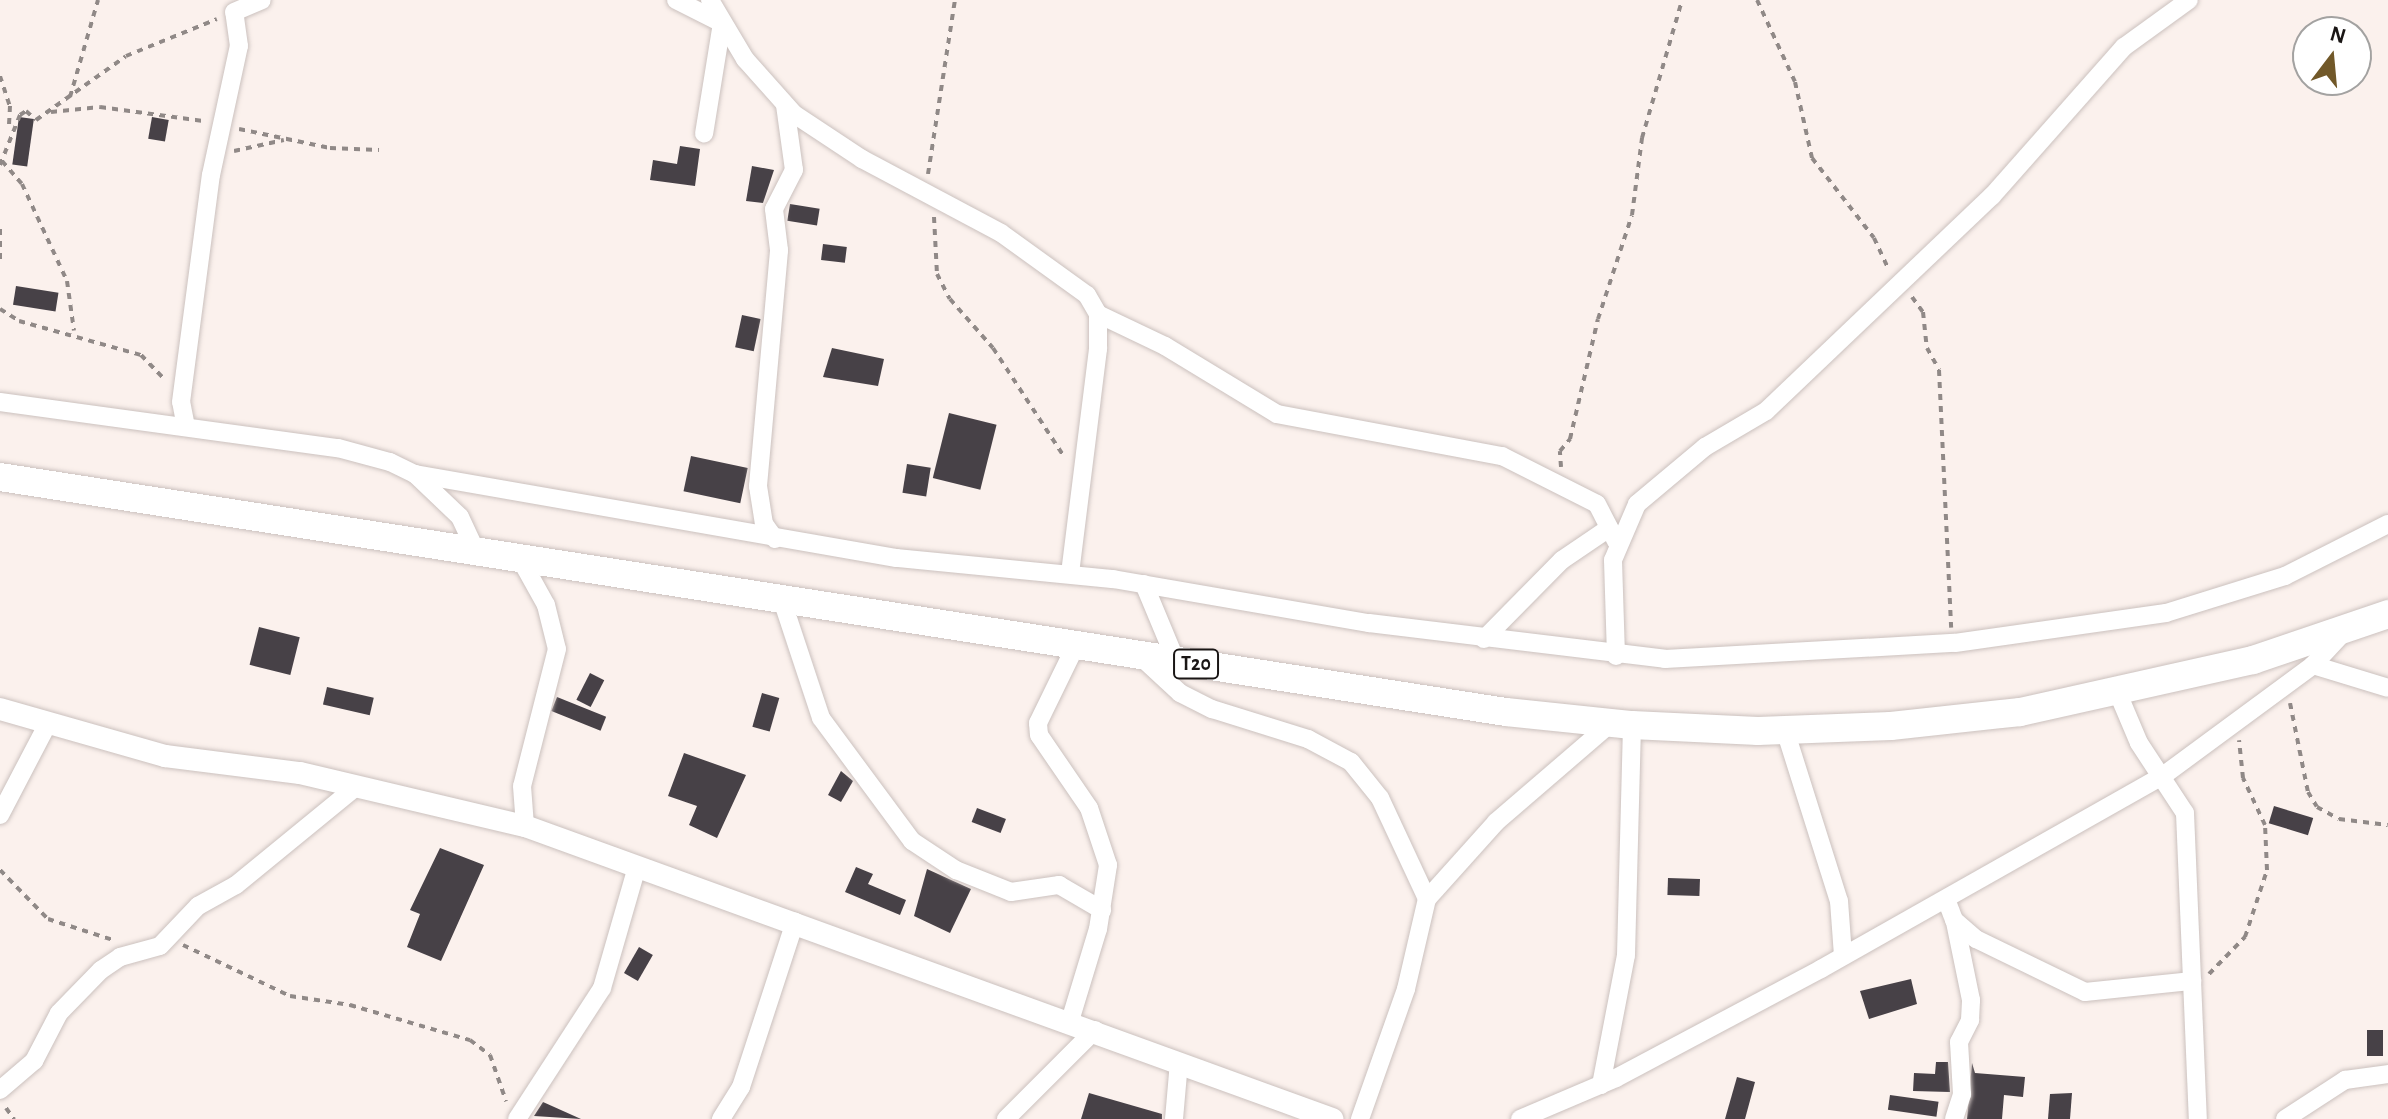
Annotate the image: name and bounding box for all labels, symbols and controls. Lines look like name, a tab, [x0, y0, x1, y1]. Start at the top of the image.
north arrow	[2292, 16, 2372, 96]
text: N	[2328, 22, 2348, 48]
road number: T20	[1172, 648, 1220, 680]

